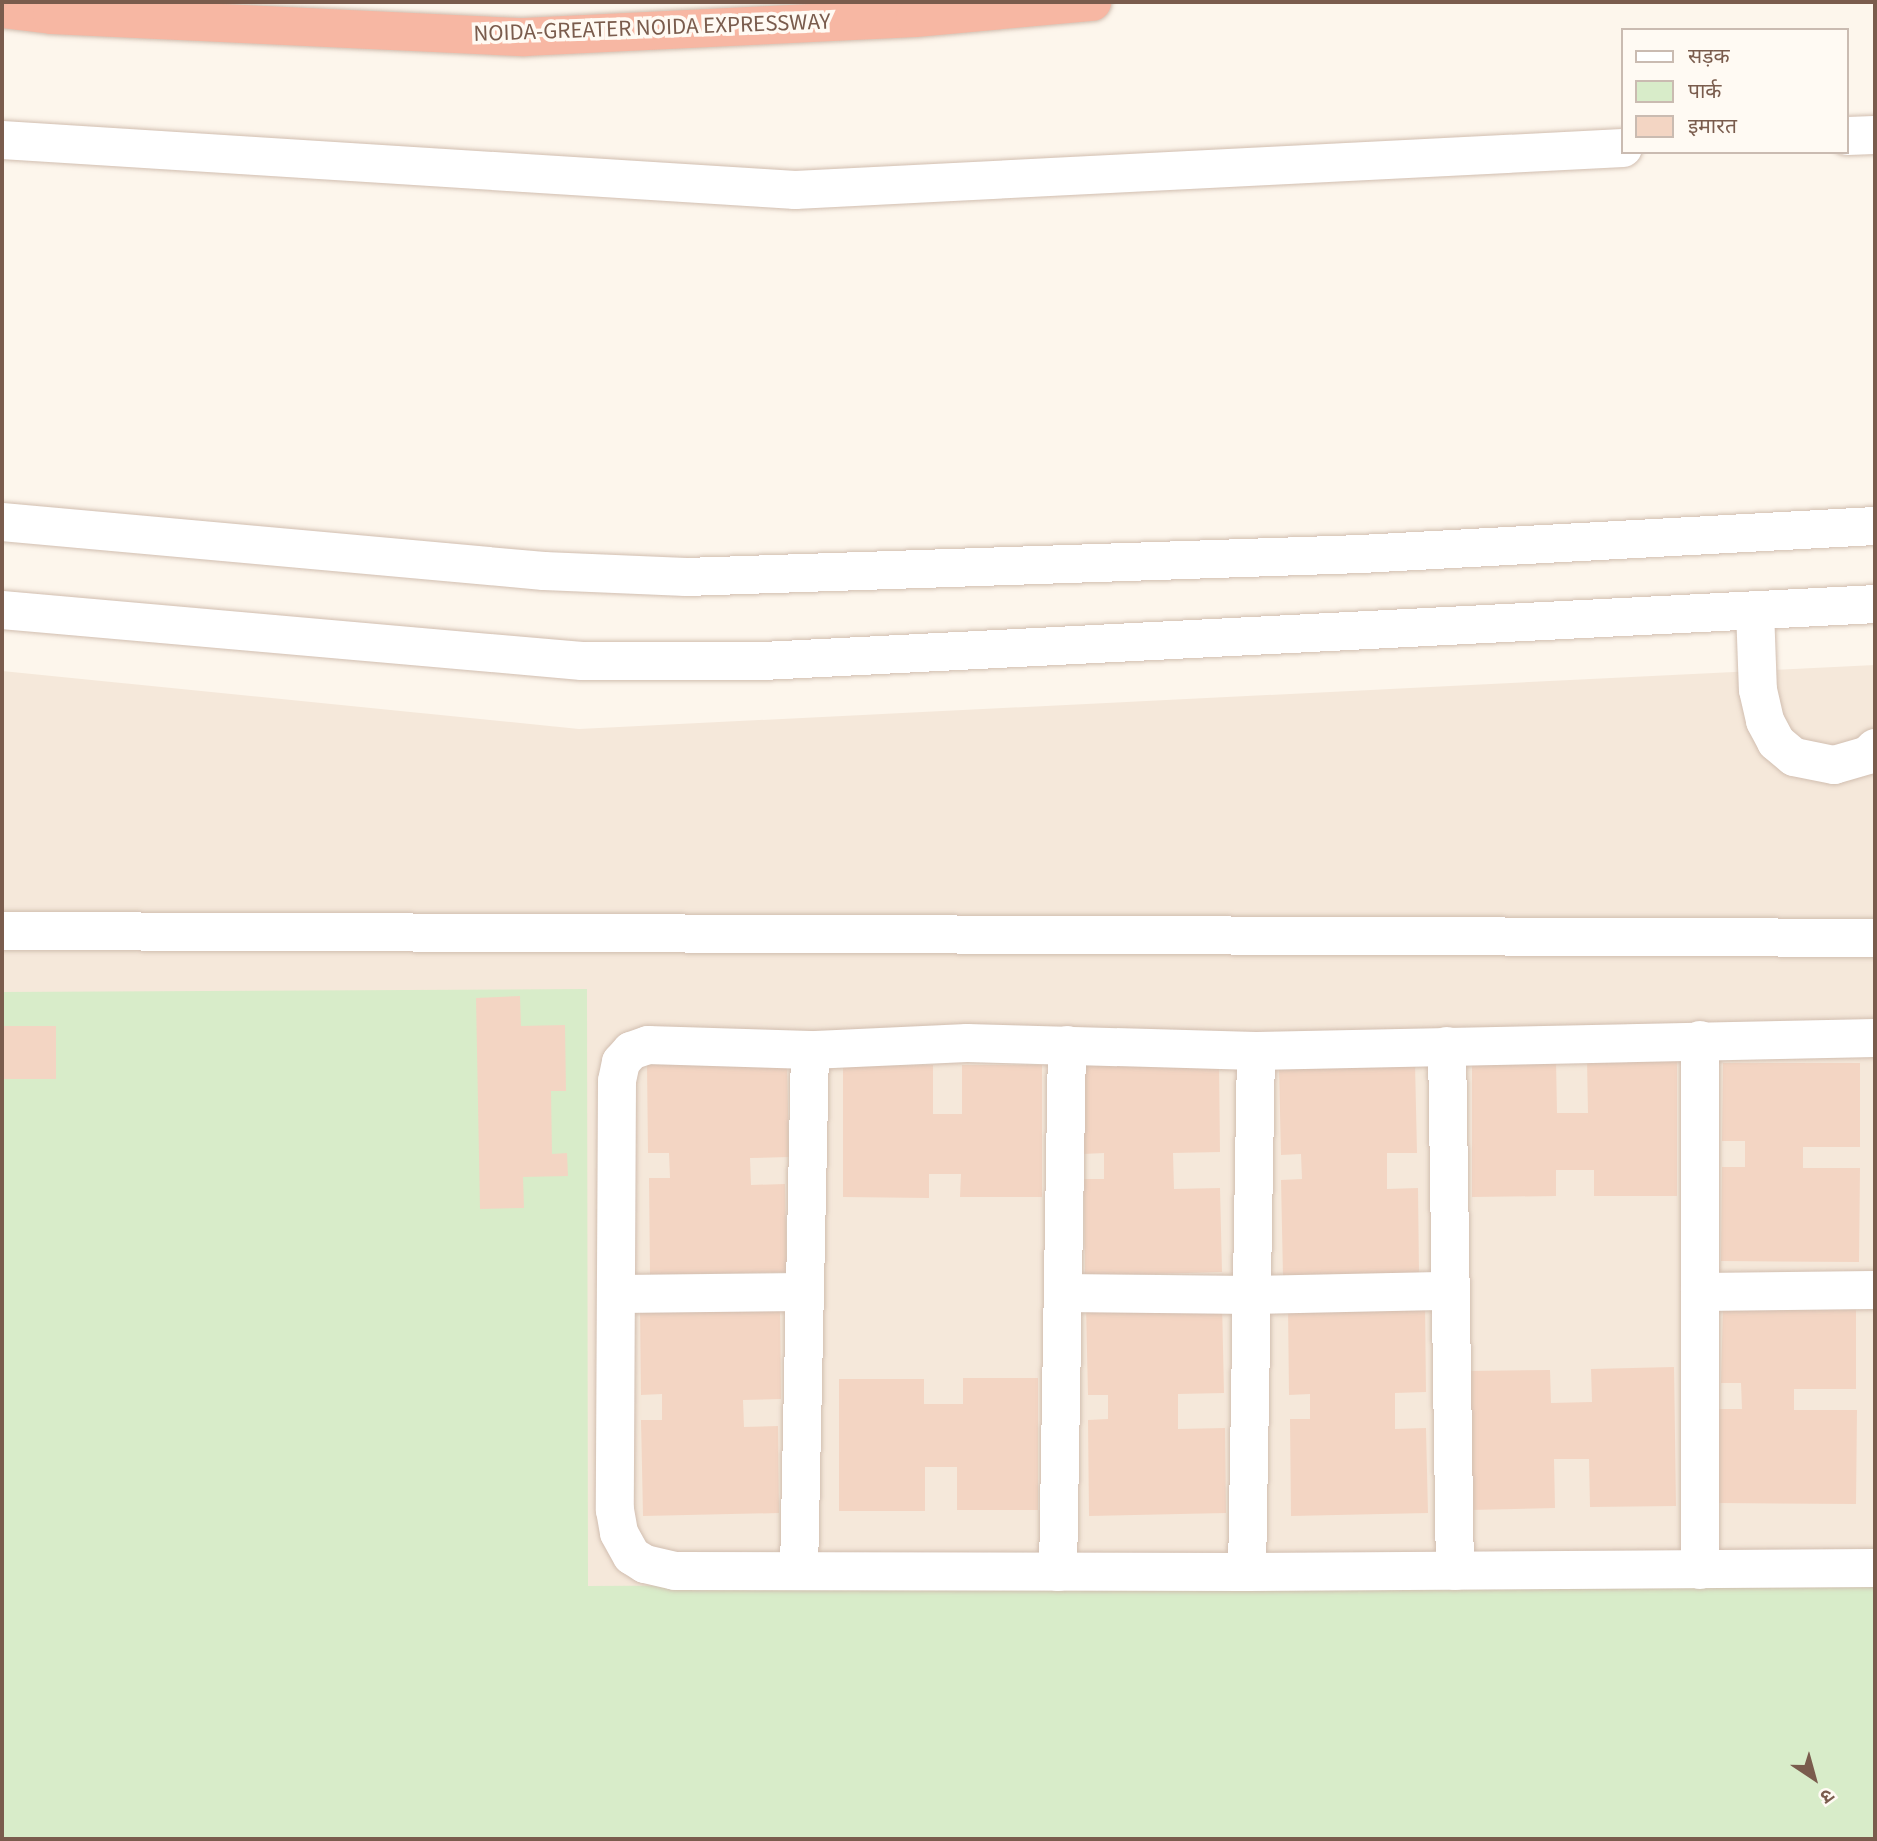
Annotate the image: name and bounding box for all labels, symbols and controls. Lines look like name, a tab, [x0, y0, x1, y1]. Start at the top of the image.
street label: NOIDA-GREATER NOIDA EXPRESSWAY	[473, 8, 831, 48]
legend	[1622, 28, 1849, 154]
text: सड़क	[1688, 41, 1730, 71]
text: पार्क	[1688, 76, 1722, 106]
text: इमारत	[1688, 111, 1737, 141]
north arrow	[1779, 1743, 1849, 1813]
text: उ	[1814, 1781, 1839, 1810]

